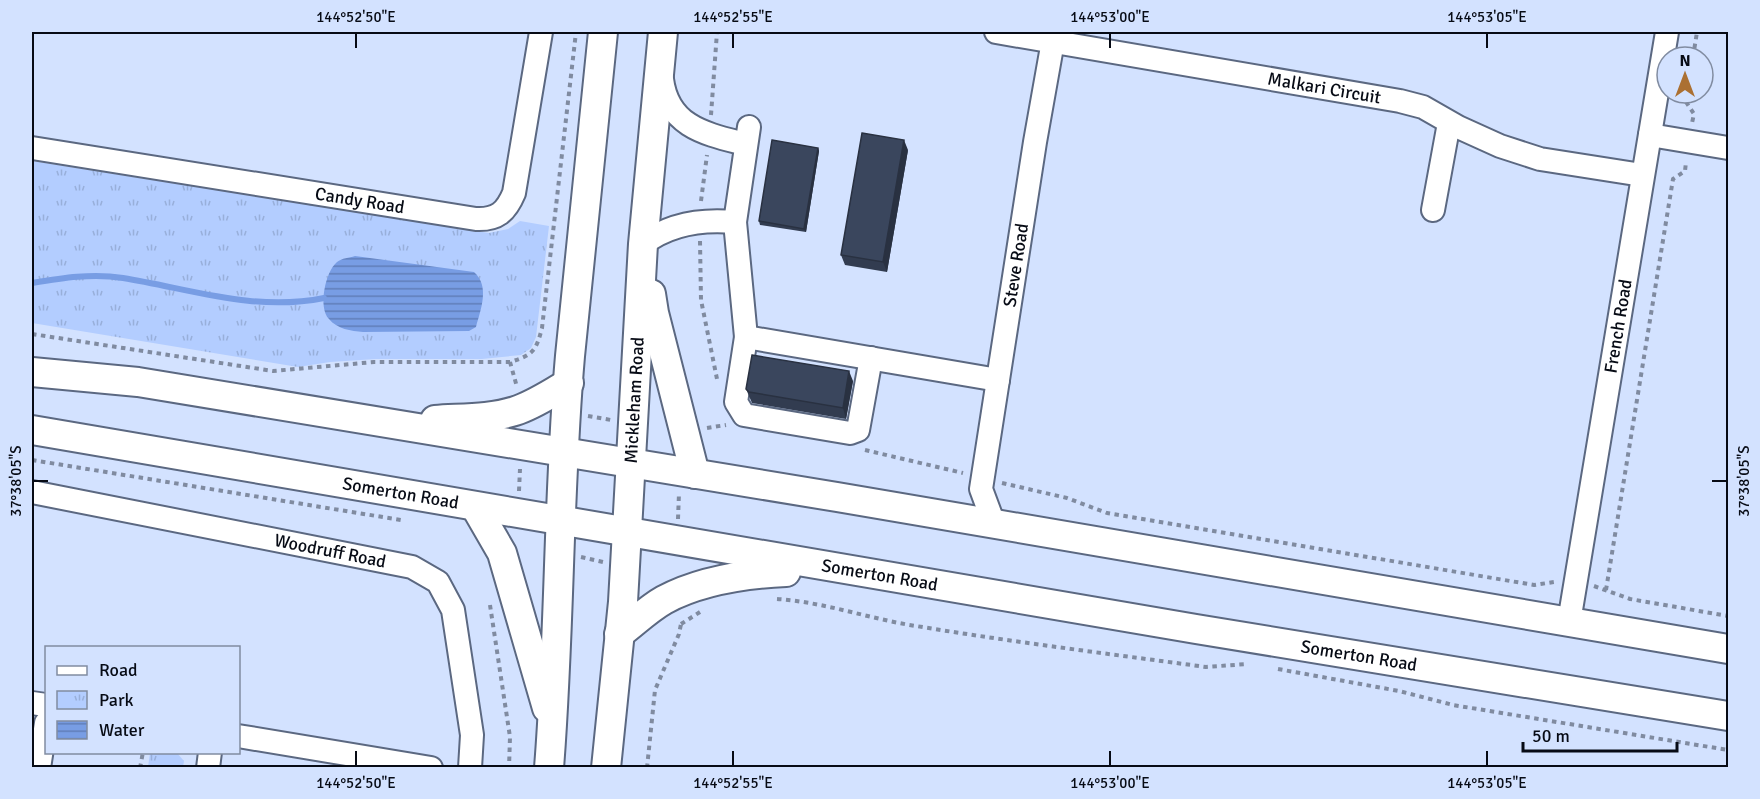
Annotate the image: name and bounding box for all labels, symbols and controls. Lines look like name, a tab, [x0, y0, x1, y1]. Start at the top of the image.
text: 144°52'50"E	[316, 8, 396, 26]
text: 144°52'55"E	[693, 8, 773, 26]
text: 144°53'00"E	[1070, 8, 1150, 26]
text: 144°53'05"E	[1447, 8, 1527, 26]
north arrow	[1655, 45, 1715, 105]
text: N	[1679, 51, 1691, 71]
street label: Malkari Circuit	[1266, 68, 1382, 109]
street label: Candy Road	[314, 182, 406, 218]
street label: Steve Road	[998, 222, 1033, 308]
street label: French Road	[1600, 277, 1637, 375]
street label: Mickleham Road	[620, 336, 649, 464]
text: 37°38'05"S	[7, 445, 25, 517]
text: 37°38'05"S	[1735, 445, 1753, 517]
street label: Somerton Road	[341, 472, 460, 514]
street label: Woodruff Road	[272, 529, 388, 573]
street label: Somerton Road	[820, 554, 940, 596]
street label: Somerton Road	[1299, 635, 1419, 676]
legend	[45, 646, 240, 754]
text: Road	[99, 659, 138, 681]
text: Park	[99, 689, 134, 711]
scale bar	[1523, 715, 1678, 753]
text: Water	[99, 719, 145, 741]
text: 50 m	[1532, 725, 1570, 747]
text: 144°52'50"E	[316, 774, 396, 792]
text: 144°52'55"E	[693, 774, 773, 792]
text: 144°53'00"E	[1070, 774, 1150, 792]
text: 144°53'05"E	[1447, 774, 1527, 792]

